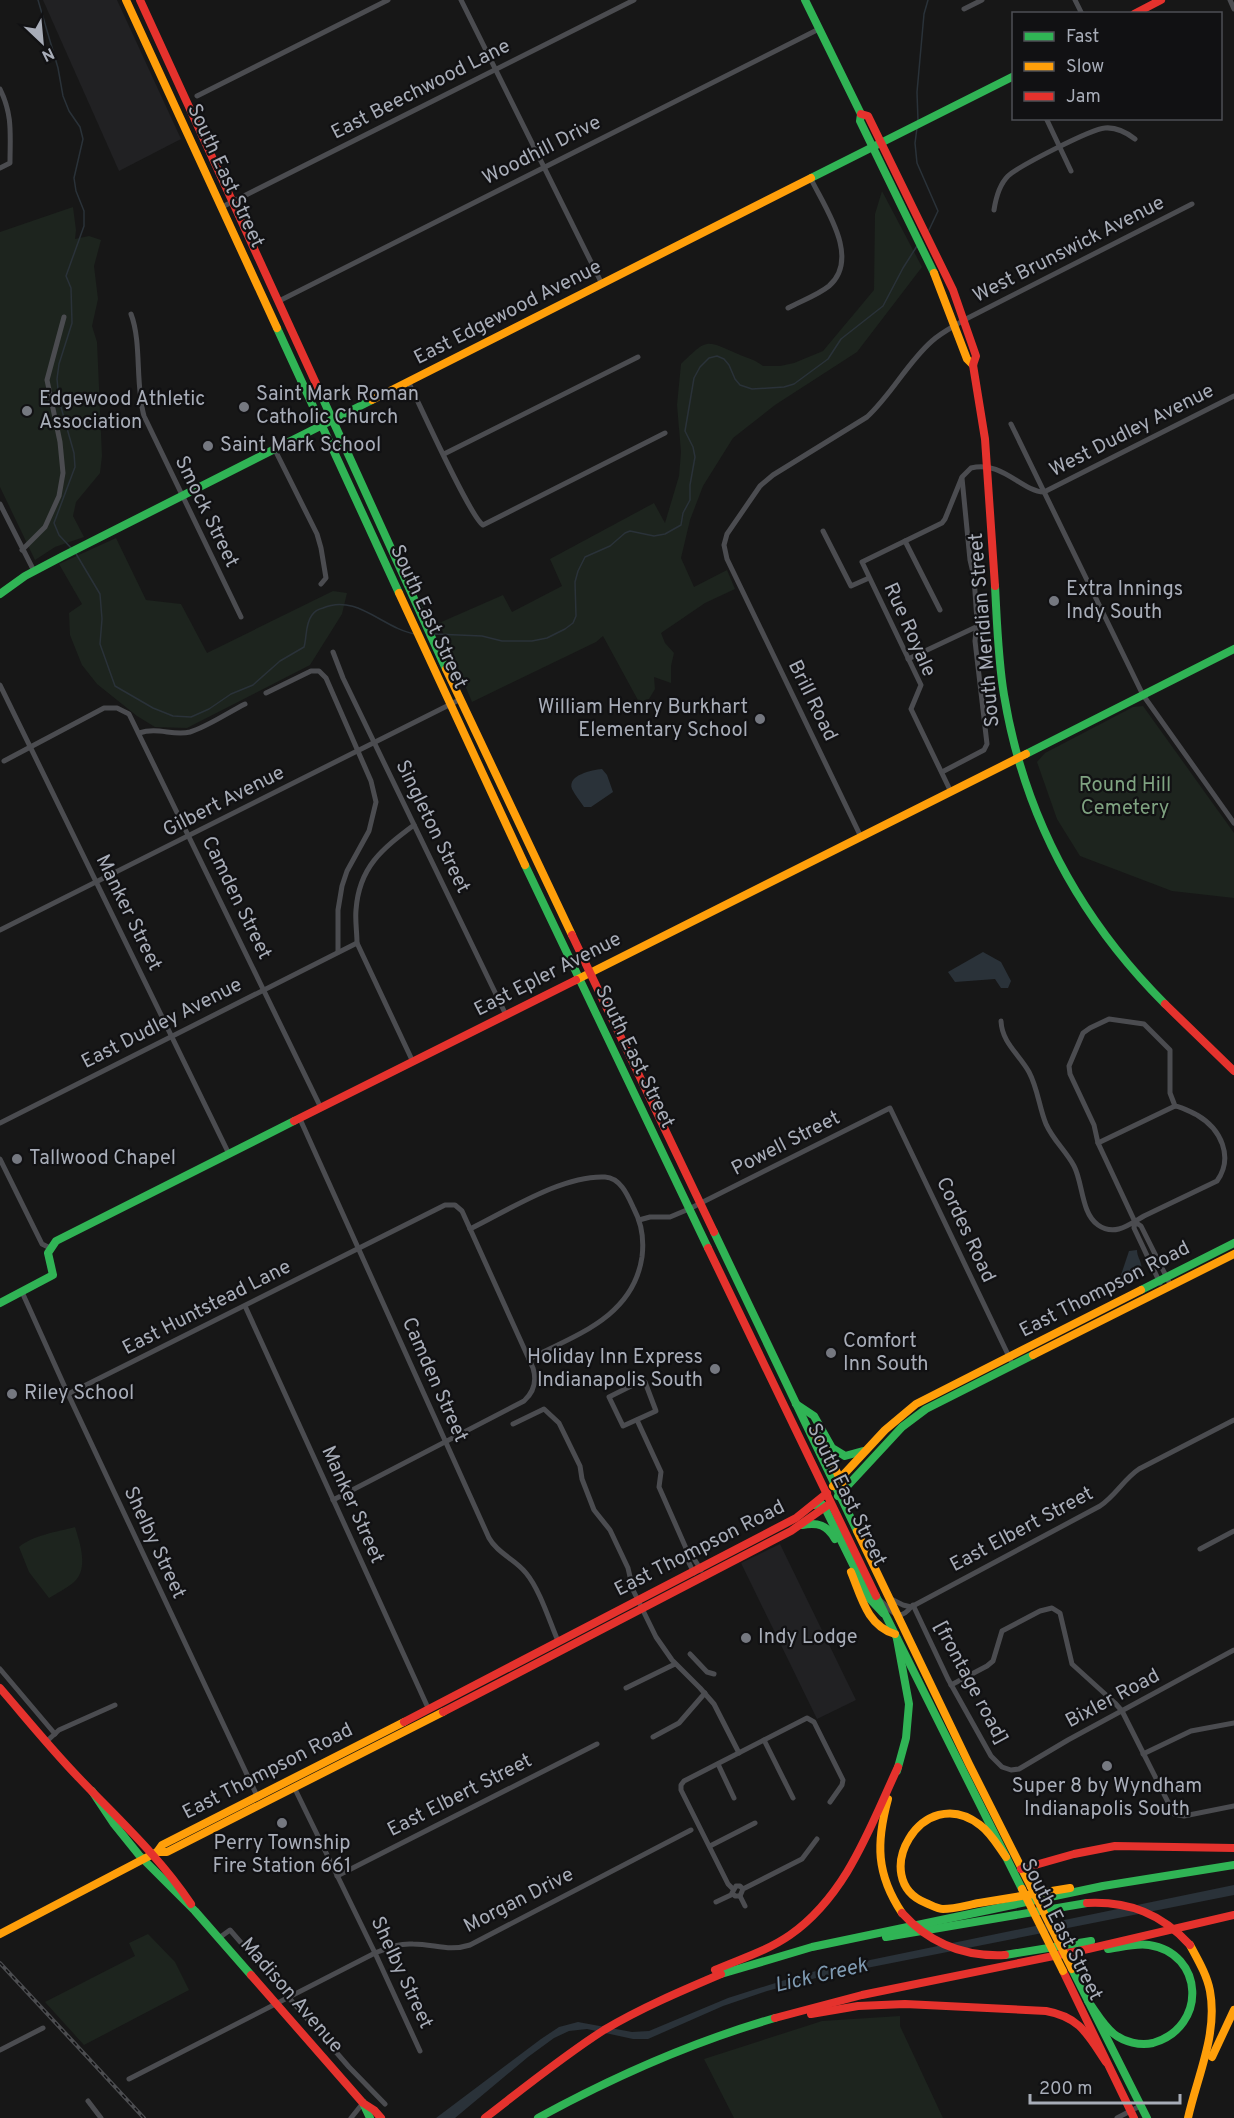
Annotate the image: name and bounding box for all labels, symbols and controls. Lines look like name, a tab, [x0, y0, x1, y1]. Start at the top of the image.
north arrow	[12, 12, 72, 72]
legend	[1012, 12, 1222, 120]
text: Fast	[1066, 26, 1099, 49]
street label: East Beechwood Lane	[327, 34, 515, 146]
text: N	[38, 42, 57, 65]
text: Slow	[1066, 56, 1104, 79]
text: Jam	[1066, 86, 1101, 109]
street label: South East Street	[180, 100, 270, 252]
street label: Woodhill Drive	[478, 110, 606, 192]
street label: West Brunswick Avenue	[969, 190, 1169, 310]
street label: East Edgewood Avenue	[410, 254, 606, 372]
street label: West Dudley Avenue	[1045, 378, 1219, 484]
place label: Saint Mark Roman Catholic Church	[256, 382, 419, 431]
place label: Edgewood Athletic Association	[39, 387, 205, 436]
marker: Saint Mark Roman Catholic Church	[237, 400, 251, 414]
marker: Edgewood Athletic Association	[20, 404, 34, 418]
place label: Saint Mark School	[220, 433, 381, 459]
marker: Saint Mark School	[201, 439, 215, 453]
street label: Smock Street	[168, 452, 244, 572]
street label: South Meridian Street	[964, 532, 1006, 728]
street label: South East Street	[383, 541, 473, 693]
place label: Extra Innings Indy South	[1066, 577, 1183, 626]
street label: Rue Royale	[877, 579, 941, 681]
marker: Extra Innings Indy South	[1047, 594, 1061, 608]
street label: Brill Road	[781, 656, 843, 746]
place label: William Henry Burkhart Elementary School	[538, 695, 748, 744]
marker: William Henry Burkhart Elementary School	[753, 712, 767, 726]
street label: Singleton Street	[389, 756, 475, 898]
street label: Gilbert Avenue	[159, 760, 289, 844]
park label: Round Hill Cemetery	[1079, 773, 1171, 822]
street label: Camden Street	[195, 832, 277, 964]
street label: Manker Street	[89, 851, 167, 975]
street label: East Epler Avenue	[470, 927, 626, 1023]
street label: East Dudley Avenue	[77, 972, 247, 1076]
street label: South East Street	[588, 981, 680, 1133]
street label: Powell Street	[727, 1105, 845, 1183]
place label: Tallwood Chapel	[29, 1146, 176, 1172]
marker: Tallwood Chapel	[10, 1152, 24, 1166]
street label: Cordes Road	[929, 1173, 1001, 1287]
street label: East Thompson Road	[1015, 1236, 1195, 1344]
street label: East Huntstead Lane	[118, 1254, 296, 1362]
street label: Camden Street	[395, 1313, 473, 1447]
place label: Comfort Inn South	[843, 1329, 929, 1378]
place label: Holiday Inn Express Indianapolis South	[527, 1345, 703, 1394]
marker: Comfort Inn South	[824, 1346, 838, 1360]
marker: Holiday Inn Express Indianapolis South	[708, 1362, 722, 1376]
place label: Riley School	[24, 1381, 134, 1407]
marker: Riley School	[5, 1387, 19, 1401]
street label: South East Street	[800, 1419, 892, 1571]
street label: Manker Street	[314, 1442, 390, 1568]
street label: East Elbert Street	[946, 1481, 1098, 1579]
street label: Shelby Street	[117, 1483, 191, 1603]
street label: East Thompson Road	[610, 1495, 790, 1603]
street label: [frontage road]	[926, 1617, 1014, 1749]
place label: Indy Lodge	[758, 1625, 858, 1651]
marker: Indy Lodge	[739, 1631, 753, 1645]
street label: Bixler Road	[1061, 1663, 1165, 1735]
street label: East Thompson Road	[178, 1718, 358, 1826]
street label: East Elbert Street	[383, 1748, 537, 1844]
marker: Super 8 by Wyndham Indianapolis South	[1100, 1759, 1114, 1773]
place label: Super 8 by Wyndham Indianapolis South	[1012, 1774, 1202, 1823]
marker: Perry Township Fire Station 661	[275, 1816, 289, 1830]
place label: Perry Township Fire Station 661	[212, 1831, 352, 1880]
street label: South East Street	[1014, 1855, 1108, 2005]
street label: Morgan Drive	[460, 1862, 578, 1940]
street label: Shelby Street	[364, 1913, 438, 2033]
street label: Madison Avenue	[234, 1933, 348, 2059]
water label: Lick Creek	[772, 1952, 871, 2000]
scale bar	[1030, 2067, 1180, 2105]
text: 200 m	[1039, 2078, 1092, 2101]

